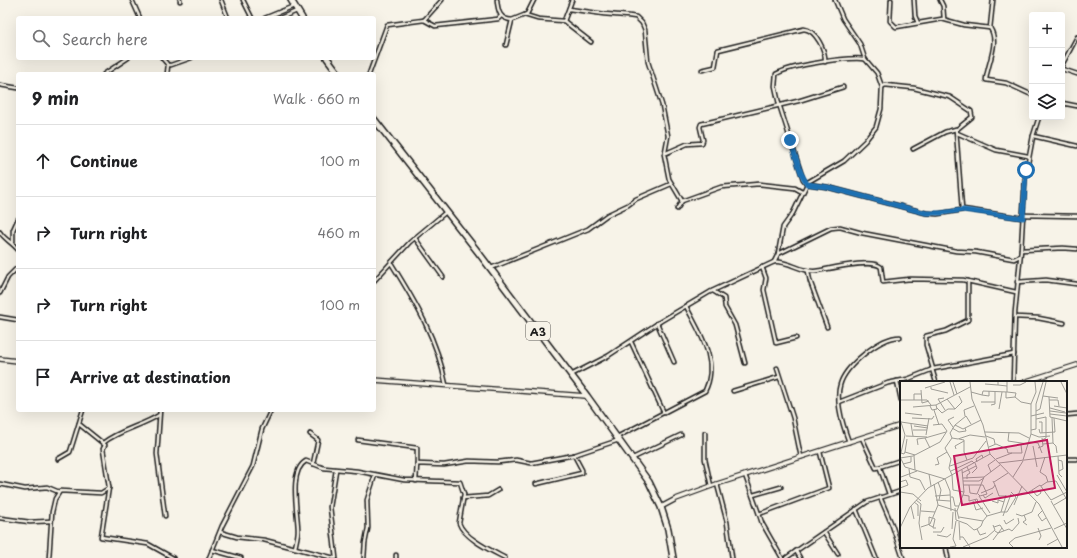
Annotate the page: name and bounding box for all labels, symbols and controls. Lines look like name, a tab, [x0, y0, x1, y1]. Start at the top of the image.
map controls	[1029, 12, 1065, 120]
button: +	[1029, 12, 1065, 48]
search box	[16, 16, 376, 60]
icon: search	[30, 27, 52, 49]
text: Search here	[62, 27, 148, 50]
button: −	[1029, 48, 1065, 84]
button: layers	[1029, 84, 1065, 120]
text: 9 min	[32, 85, 79, 111]
text: Walk · 660 m	[273, 89, 360, 108]
route end	[781, 131, 799, 149]
text: Continue	[70, 149, 138, 172]
icon: ahead	[32, 150, 54, 172]
text: 100 m	[320, 151, 360, 170]
route start	[1017, 161, 1035, 179]
text: Turn right	[70, 221, 147, 244]
icon: right	[32, 222, 54, 244]
text: 460 m	[317, 223, 360, 242]
text: Turn right	[70, 293, 147, 316]
icon: right	[32, 294, 54, 316]
text: 100 m	[320, 295, 360, 314]
road number: A3	[526, 322, 550, 340]
text: Arrive at destination	[70, 365, 231, 388]
icon: arrive	[32, 366, 54, 388]
inset map	[900, 381, 1067, 548]

